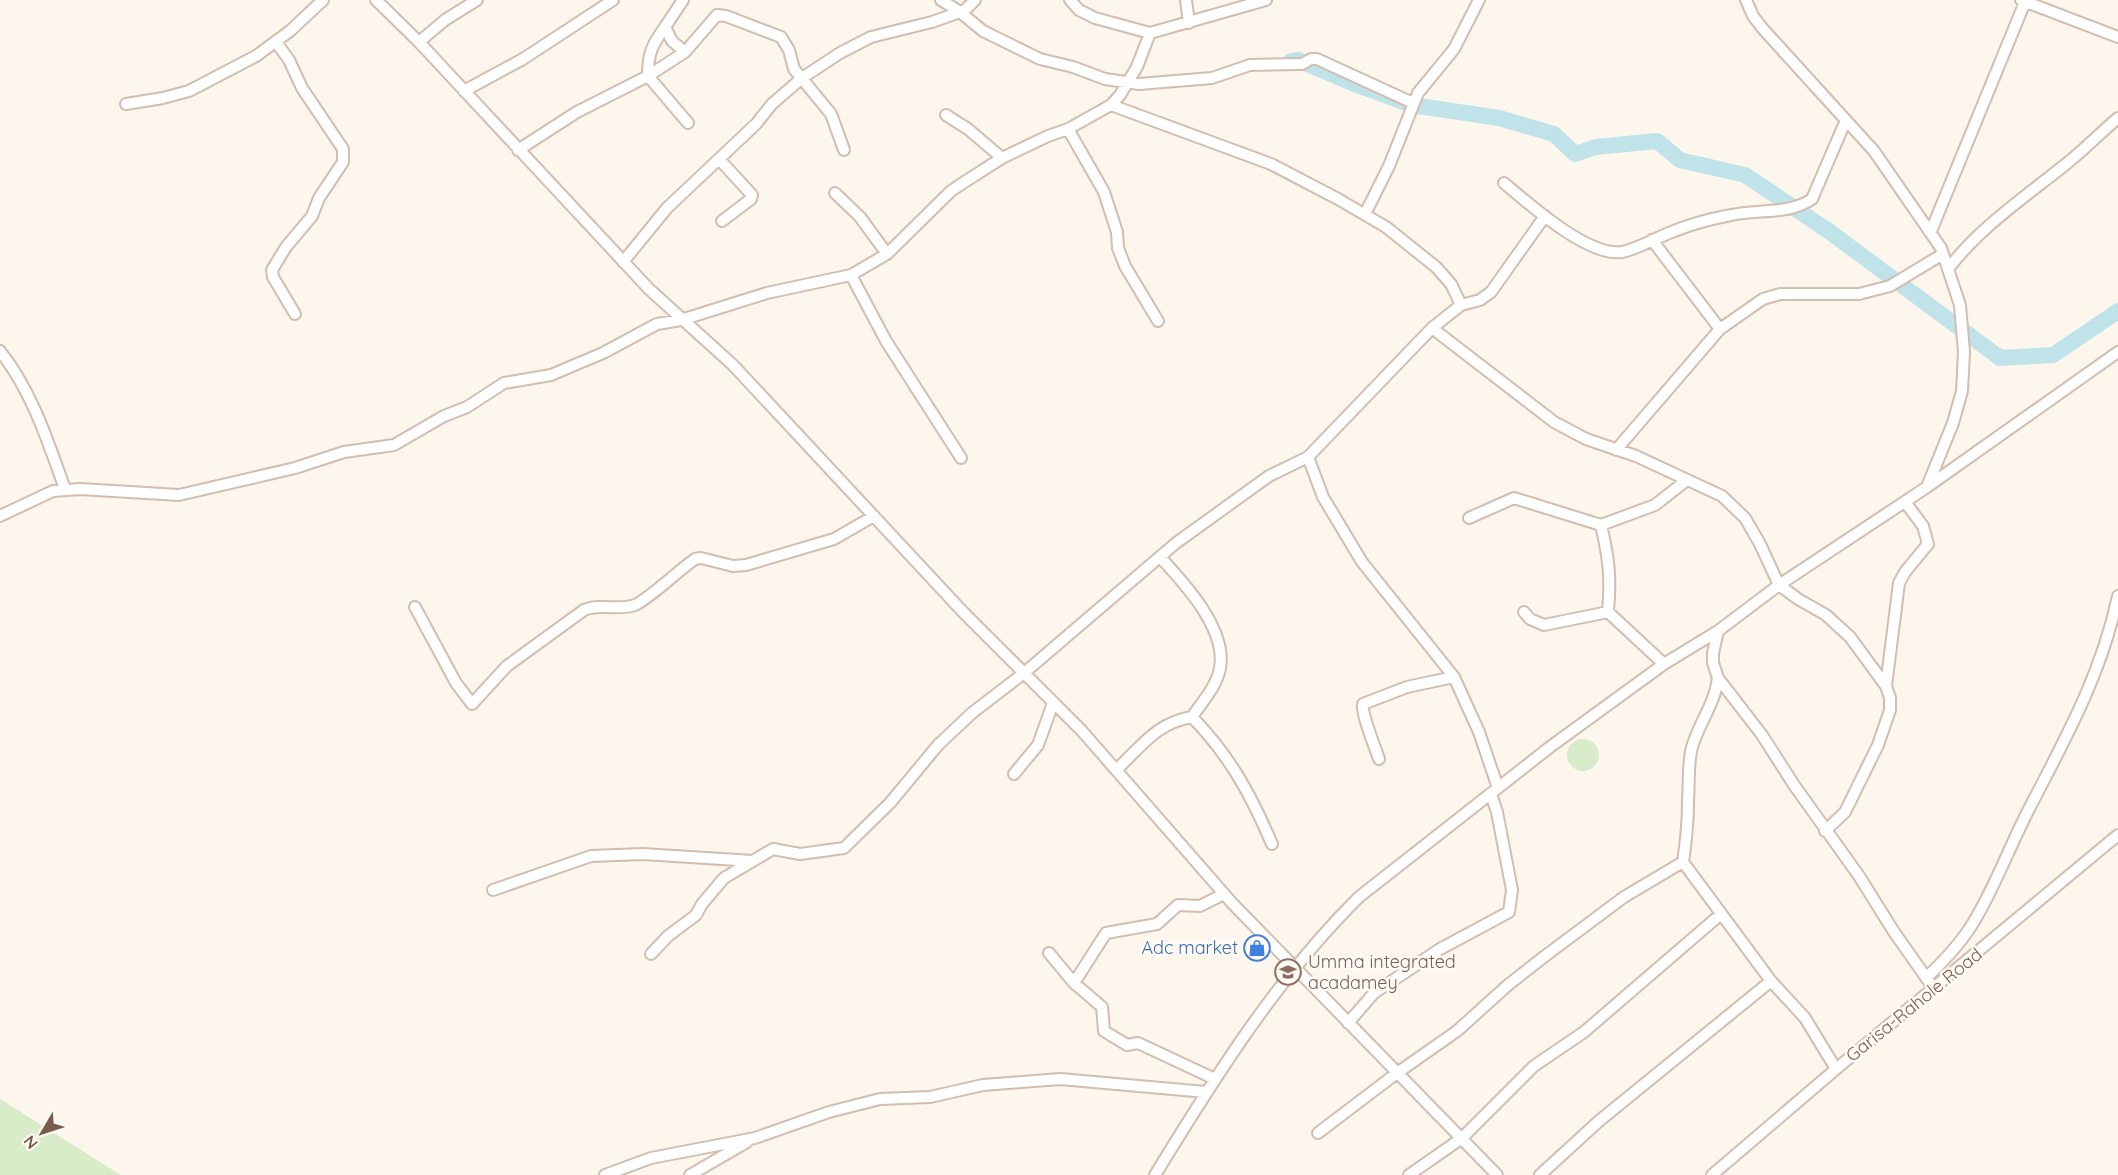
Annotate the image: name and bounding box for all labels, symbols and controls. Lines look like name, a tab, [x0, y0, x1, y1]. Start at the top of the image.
shop icon: Adc market	[1242, 933, 1272, 963]
place label: Adc market	[1141, 936, 1238, 959]
street label: Garisa-Rahole Road	[1841, 943, 1987, 1067]
place label: Umma integrated acadamey	[1308, 950, 1456, 994]
school or university icon: Umma integrated acadamey	[1273, 957, 1303, 987]
north arrow	[12, 1103, 72, 1163]
text: N	[19, 1132, 42, 1153]

